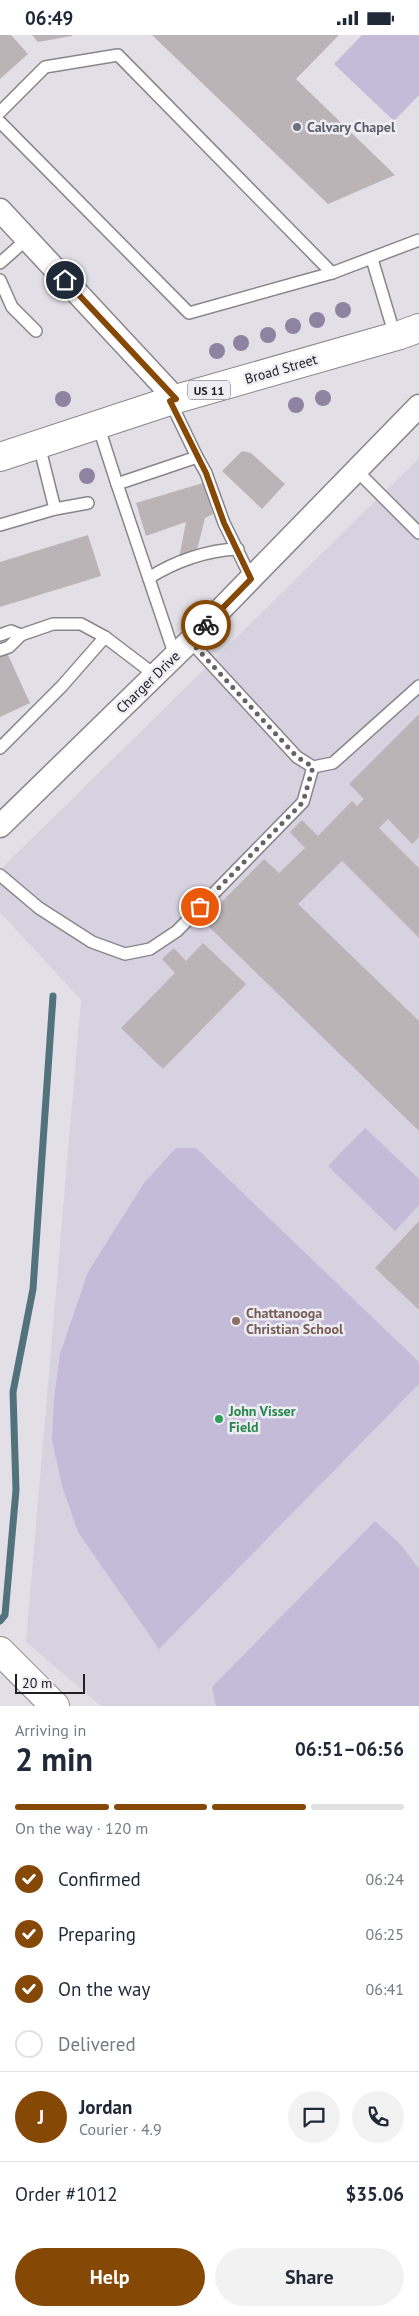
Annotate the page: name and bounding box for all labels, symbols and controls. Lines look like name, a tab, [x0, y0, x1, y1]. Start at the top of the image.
text: 06:49	[25, 6, 73, 30]
place label: Calvary Chapel	[307, 118, 396, 136]
marker: Calvary Chapel	[291, 121, 303, 133]
pin	[44, 259, 86, 301]
icon: home	[51, 266, 79, 294]
street label: Broad Street	[243, 350, 319, 388]
road number: US 11	[188, 381, 230, 399]
courier	[181, 600, 231, 650]
icon: bike	[192, 611, 220, 639]
street label: Charger Drive	[112, 647, 184, 717]
pin	[179, 886, 221, 928]
icon: bag	[186, 893, 214, 921]
place label: Chattanooga Christian School	[246, 1304, 344, 1338]
marker: Chattanooga Christian School	[230, 1315, 242, 1327]
place label: John Visser Field	[228, 1402, 296, 1436]
marker: John Visser Field	[213, 1413, 225, 1425]
scale bar	[15, 1671, 85, 1694]
text: 20 m	[22, 1674, 52, 1692]
text: Arriving in	[15, 1720, 86, 1740]
text: 06:51–06:56	[295, 1737, 404, 1761]
text: 2 min	[15, 1738, 93, 1780]
text: On the way · 120 m	[15, 1818, 148, 1838]
icon: check	[15, 1865, 43, 1893]
text: Confirmed	[58, 1867, 141, 1891]
text: 06:24	[366, 1869, 404, 1889]
icon: check	[15, 1920, 43, 1948]
text: Preparing	[58, 1922, 136, 1946]
text: 06:25	[366, 1924, 404, 1944]
icon: check	[15, 1975, 43, 2003]
text: On the way	[58, 1977, 150, 2001]
text: 06:41	[366, 1979, 404, 1999]
text: Delivered	[58, 2032, 136, 2056]
button: chat	[288, 2091, 340, 2143]
button: phone	[352, 2091, 404, 2143]
text: Jordan	[79, 2095, 132, 2119]
text: J	[38, 2105, 44, 2129]
text: Courier · 4.9	[79, 2119, 162, 2139]
text: Order #1012	[15, 2182, 118, 2206]
text: $35.06	[345, 2182, 404, 2206]
button: Help	[15, 2248, 205, 2306]
button: Share	[215, 2248, 404, 2306]

